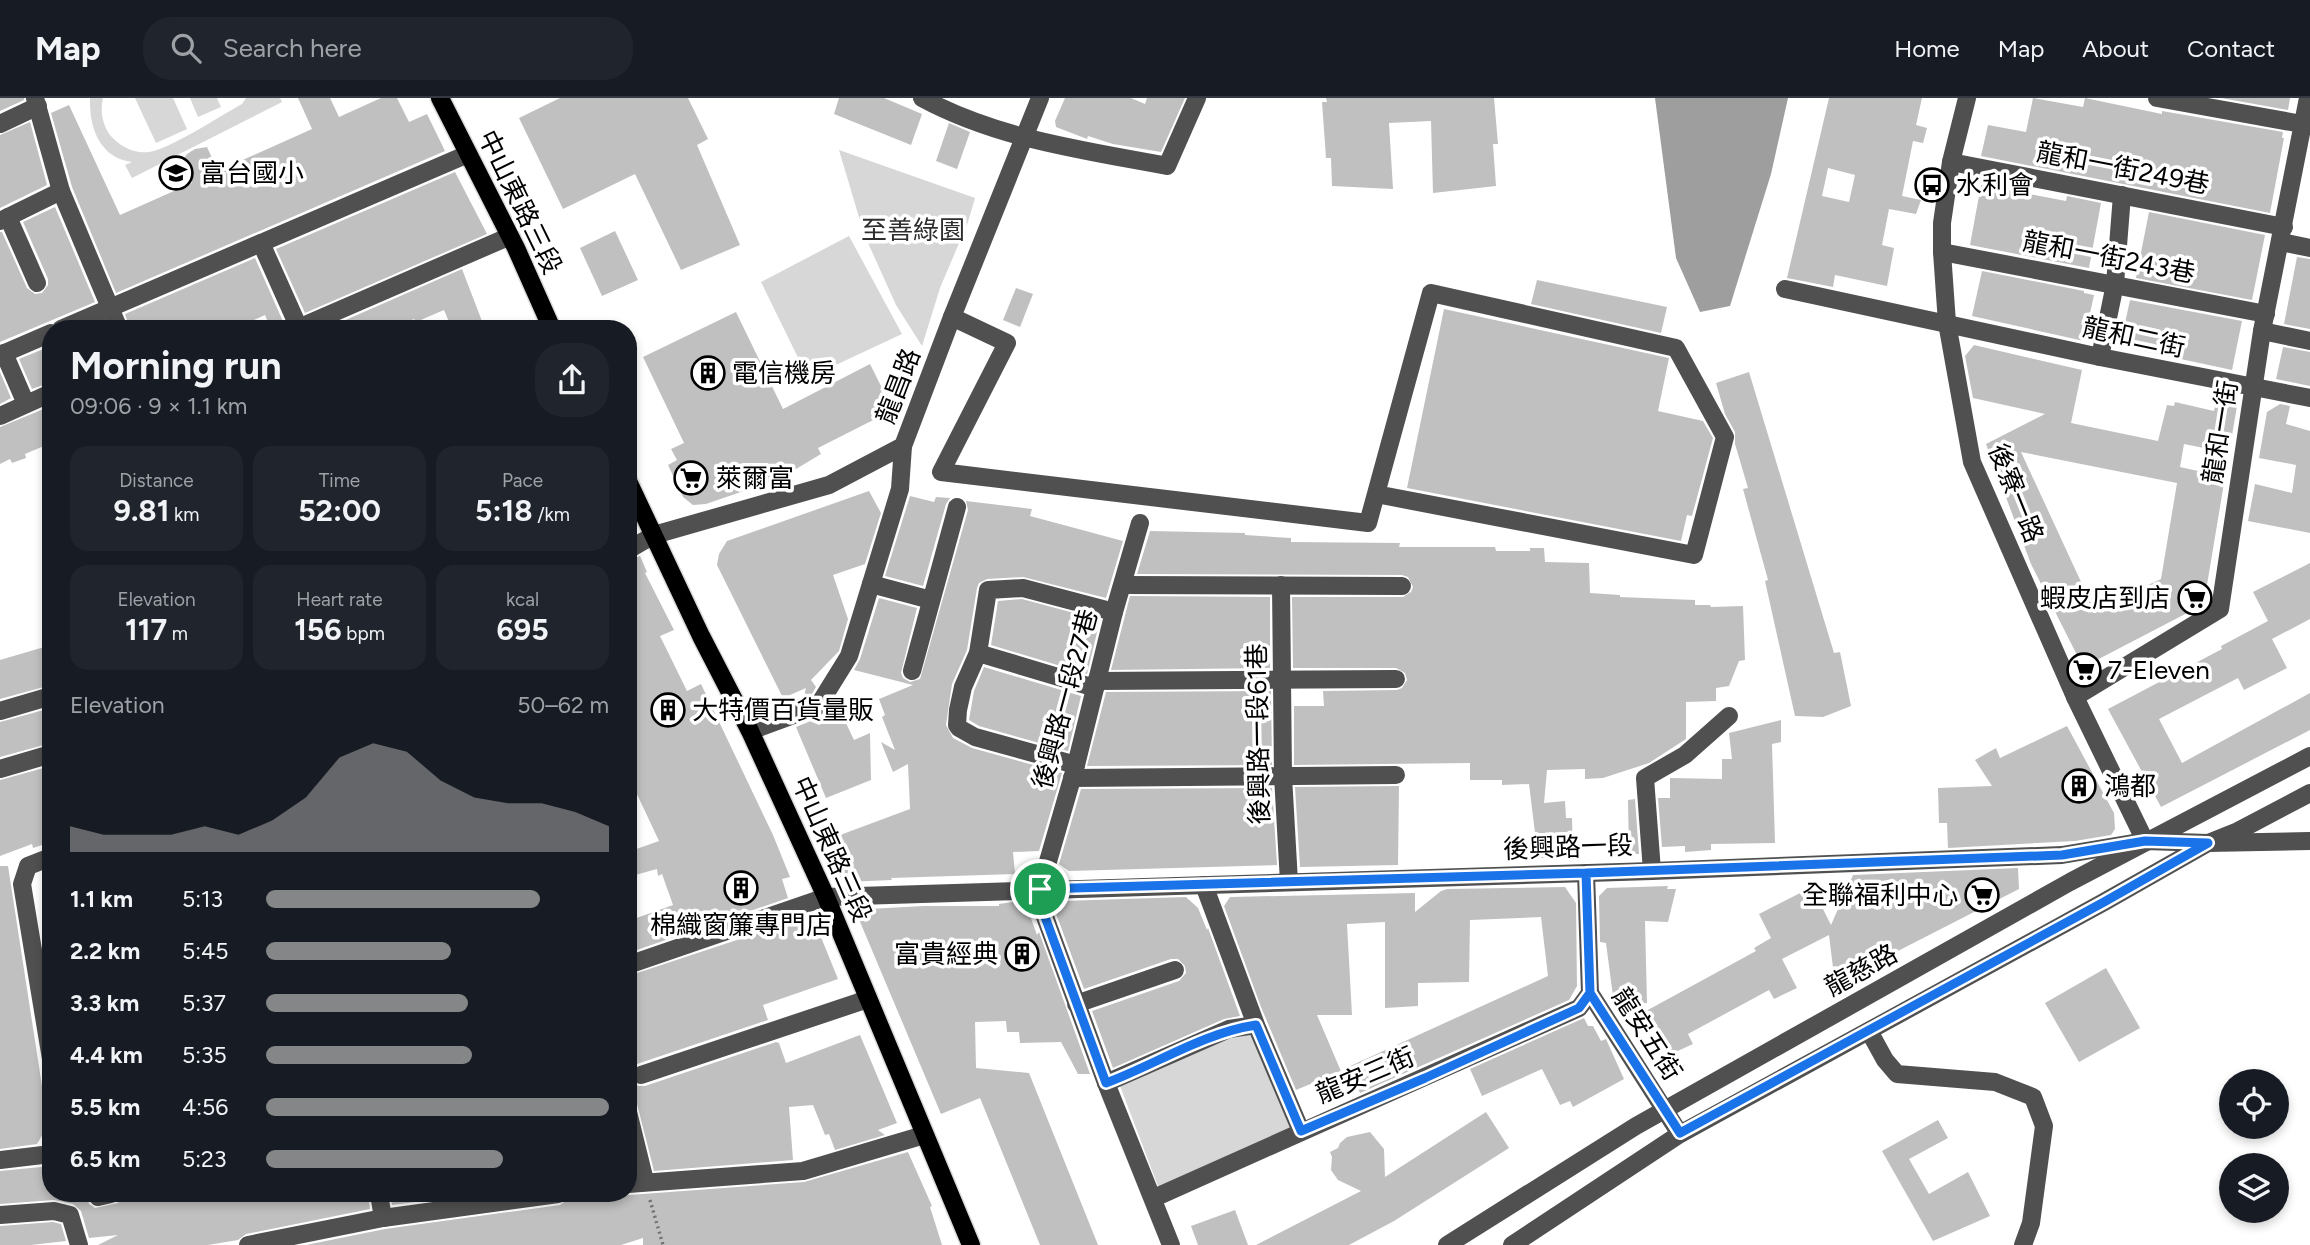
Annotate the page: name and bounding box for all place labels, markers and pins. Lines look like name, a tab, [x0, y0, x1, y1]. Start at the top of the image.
school or university icon: 富台國小	[157, 154, 195, 192]
place label: 富台國小	[200, 157, 304, 189]
bus stop icon: 水利會	[1913, 166, 1951, 204]
place label: 水利會	[1956, 169, 2034, 201]
building icon: 電信機房	[689, 354, 727, 392]
place label: 電信機房	[732, 357, 836, 389]
supermarket icon: 萊爾富	[672, 459, 710, 497]
place label: 萊爾富	[716, 462, 794, 494]
supermarket icon: 蝦皮店到店	[2176, 579, 2214, 617]
place label: 蝦皮店到店	[2040, 582, 2170, 614]
supermarket icon: 7-Eleven	[2065, 651, 2103, 689]
place label: 7-Eleven	[2108, 654, 2210, 686]
building icon: 大特價百貨量販	[649, 691, 687, 729]
place label: 大特價百貨量販	[692, 694, 874, 726]
building icon: 鴻都	[2060, 767, 2098, 805]
place label: 鴻都	[2104, 770, 2156, 802]
pin	[1010, 859, 1070, 919]
building icon: 棉織窗簾專門店	[722, 869, 760, 907]
supermarket icon: 全聯福利中心	[1963, 876, 2001, 914]
place label: 全聯福利中心	[1802, 879, 1958, 911]
place label: 棉織窗簾專門店	[650, 909, 832, 941]
building icon: 富貴經典	[1003, 935, 1041, 973]
place label: 富貴經典	[894, 938, 998, 970]

